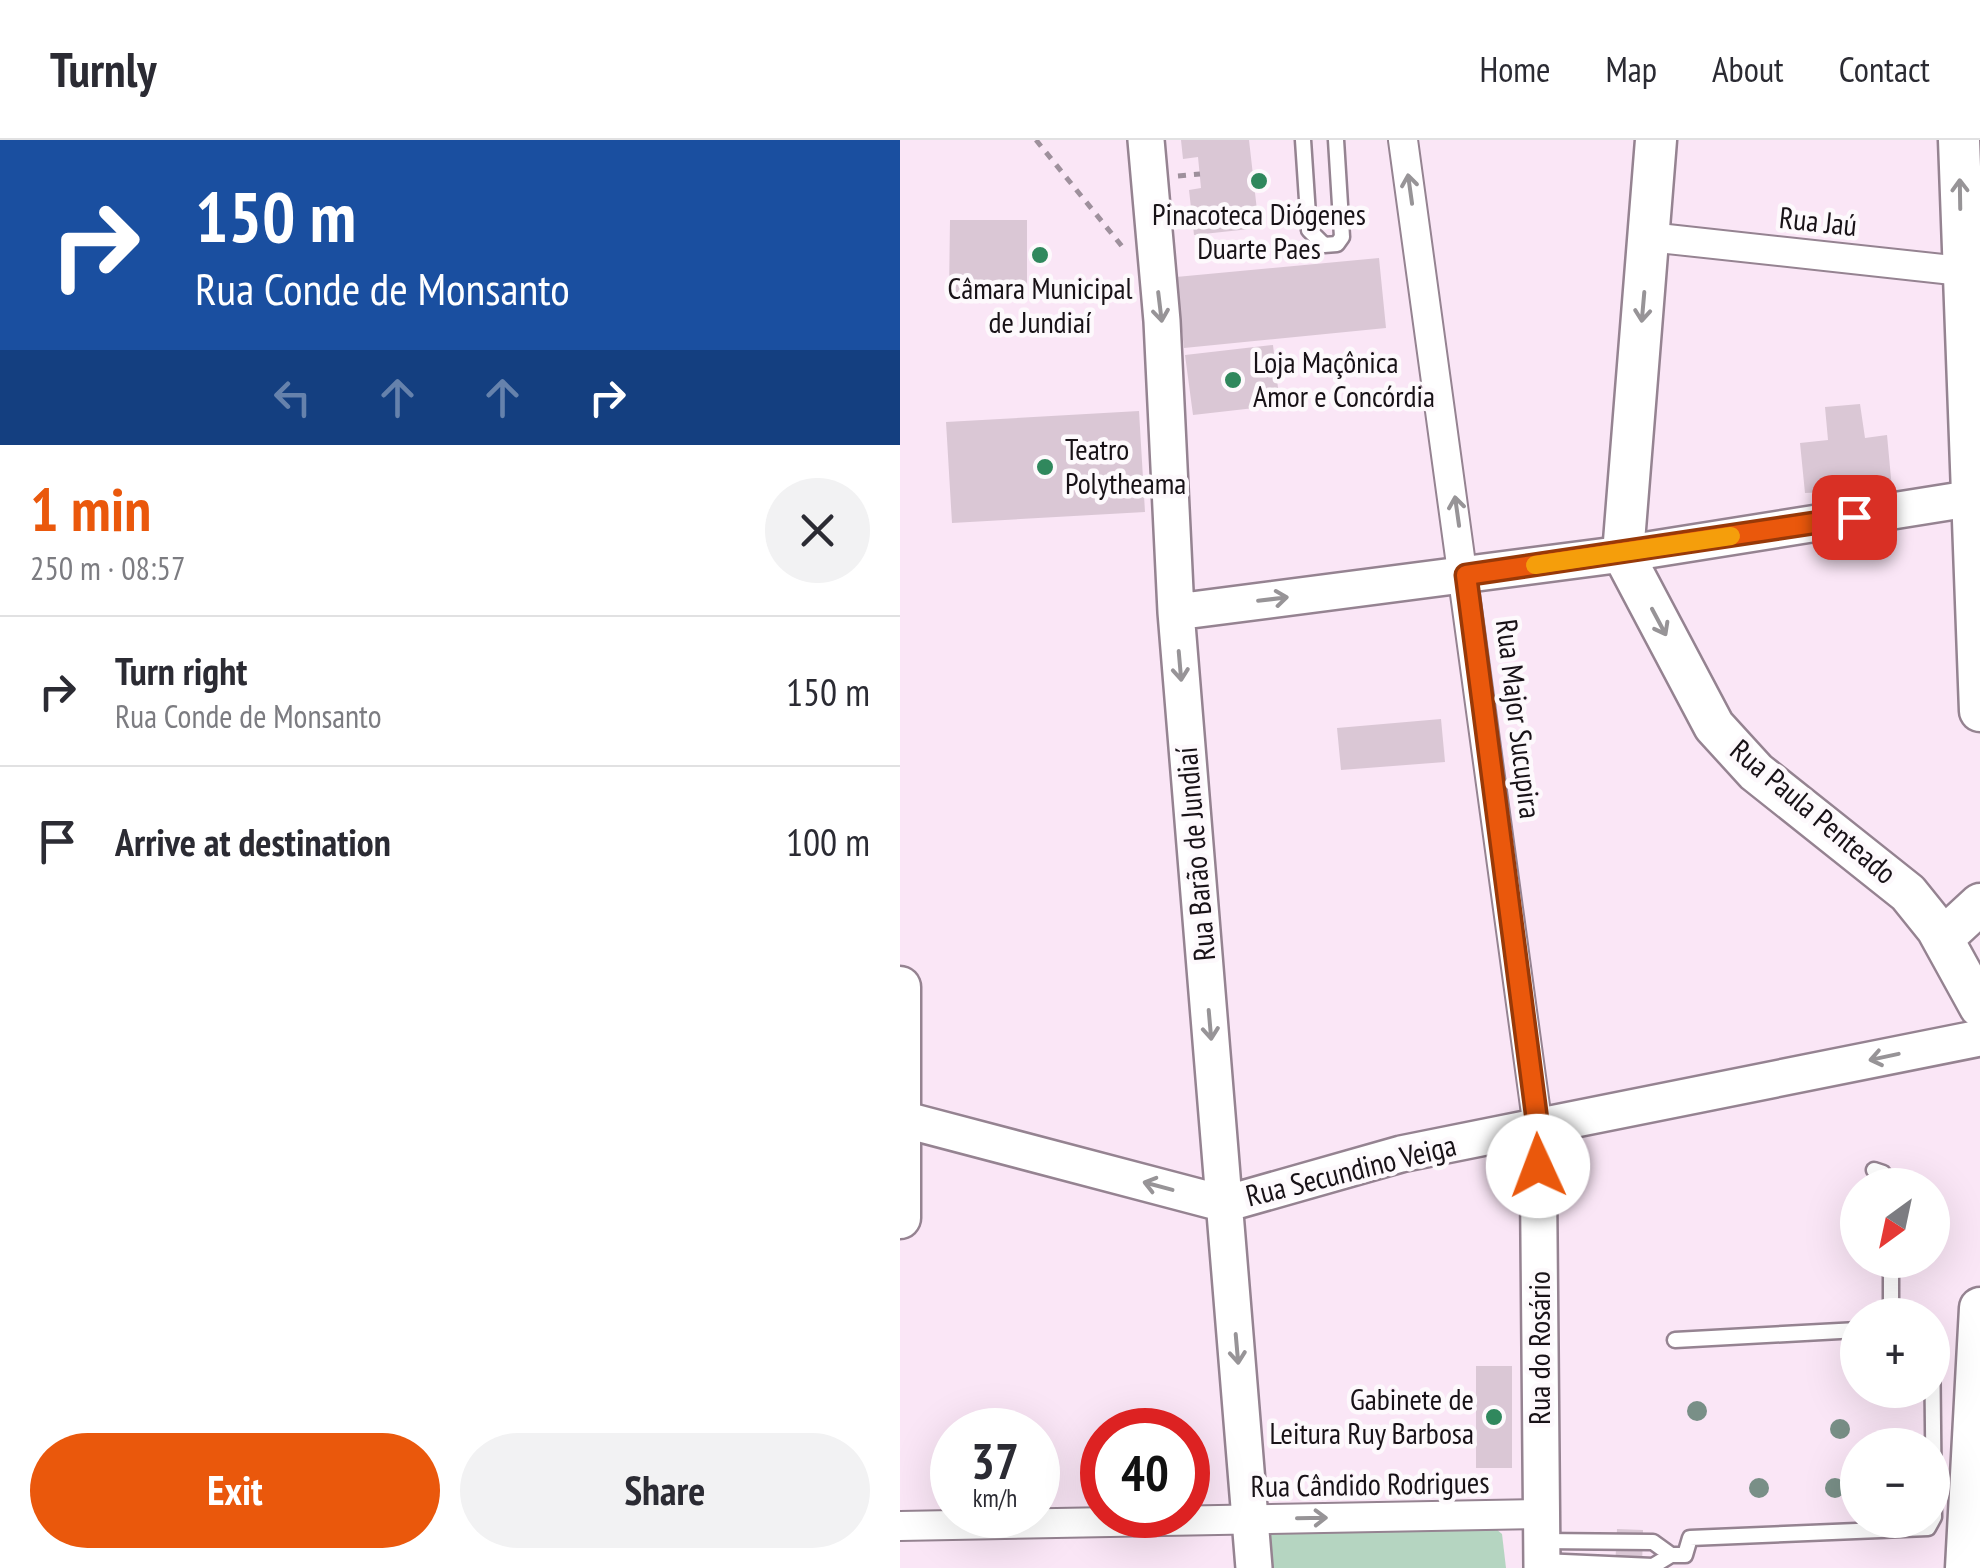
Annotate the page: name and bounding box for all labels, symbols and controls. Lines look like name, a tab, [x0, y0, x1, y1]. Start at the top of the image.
text: Turnly	[50, 38, 157, 100]
text: Home	[1479, 46, 1551, 92]
text: Map	[1606, 46, 1657, 92]
text: About	[1712, 46, 1784, 92]
text: Contact	[1839, 46, 1930, 92]
marker: Pinacoteca Diógenes Duarte Paes	[1248, 170, 1270, 192]
text: 150 m	[195, 171, 356, 261]
one-way arrow	[1401, 173, 1419, 206]
one-way arrow	[1950, 178, 1969, 210]
icon: right	[30, 180, 160, 310]
place label: Pinacoteca Diógenes Duarte Paes	[1152, 194, 1366, 267]
street label: Rua Jaú	[1777, 197, 1859, 244]
marker: Câmara Municipal de Jundiaí	[1029, 244, 1051, 266]
text: Rua Conde de Monsanto	[195, 259, 570, 317]
place label: Câmara Municipal de Jundiaí	[948, 268, 1132, 341]
one-way arrow	[1151, 290, 1170, 322]
one-way arrow	[1634, 290, 1653, 323]
place label: Loja Maçônica Amor e Concórdia	[1253, 342, 1435, 415]
marker: Loja Maçônica Amor e Concórdia	[1222, 369, 1244, 391]
icon: left	[265, 370, 320, 425]
icon: ahead	[370, 370, 425, 425]
icon: ahead	[475, 370, 530, 425]
icon: right	[580, 370, 635, 425]
place label: Teatro Polytheama	[1065, 429, 1186, 502]
marker: Teatro Polytheama	[1034, 456, 1056, 478]
text: 1 min	[30, 470, 151, 548]
pin	[1812, 475, 1897, 560]
button: close	[765, 478, 870, 583]
icon: arrive	[1827, 490, 1882, 545]
one-way arrow	[1447, 495, 1465, 527]
text: 250 m · 08:57	[30, 547, 185, 589]
one-way arrow	[1256, 590, 1288, 608]
one-way arrow	[1650, 607, 1669, 637]
street label: Rua Major Sucupira	[1488, 617, 1551, 821]
text: Turn right	[115, 646, 247, 695]
one-way arrow	[1171, 650, 1190, 682]
icon: right	[30, 664, 85, 719]
text: 150 m	[786, 667, 870, 716]
text: Rua Conde de Monsanto	[115, 695, 381, 737]
street label: Rua Paula Penteado	[1723, 730, 1905, 892]
street label: Rua Barão de Jundiaí	[1166, 745, 1223, 963]
icon: arrive	[30, 814, 85, 869]
text: Arrive at destination	[115, 817, 391, 866]
text: 100 m	[786, 817, 870, 866]
one-way arrow	[1201, 1008, 1220, 1040]
one-way arrow	[1869, 1049, 1901, 1068]
position arrow	[1486, 1114, 1590, 1218]
street label: Rua Secundino Veiga	[1242, 1125, 1460, 1214]
north arrow	[1840, 1168, 1950, 1278]
map controls	[1840, 1168, 1950, 1538]
one-way arrow	[1143, 1176, 1174, 1195]
street label: Rua do Rosário	[1519, 1271, 1558, 1425]
button: +	[1840, 1298, 1950, 1408]
one-way arrow	[1227, 1332, 1246, 1364]
place label: Gabinete de Leitura Ruy Barbosa	[1269, 1379, 1474, 1452]
marker: Gabinete de Leitura Ruy Barbosa	[1483, 1406, 1505, 1428]
speed limit sign: 40	[1080, 1408, 1210, 1538]
text: 37	[971, 1428, 1019, 1493]
button: −	[1840, 1428, 1950, 1538]
button: Exit	[30, 1433, 440, 1548]
button: Share	[460, 1433, 870, 1548]
street label: Rua Cândido Rodrigues	[1250, 1462, 1490, 1505]
text: km/h	[973, 1482, 1017, 1514]
one-way arrow	[1296, 1509, 1328, 1528]

